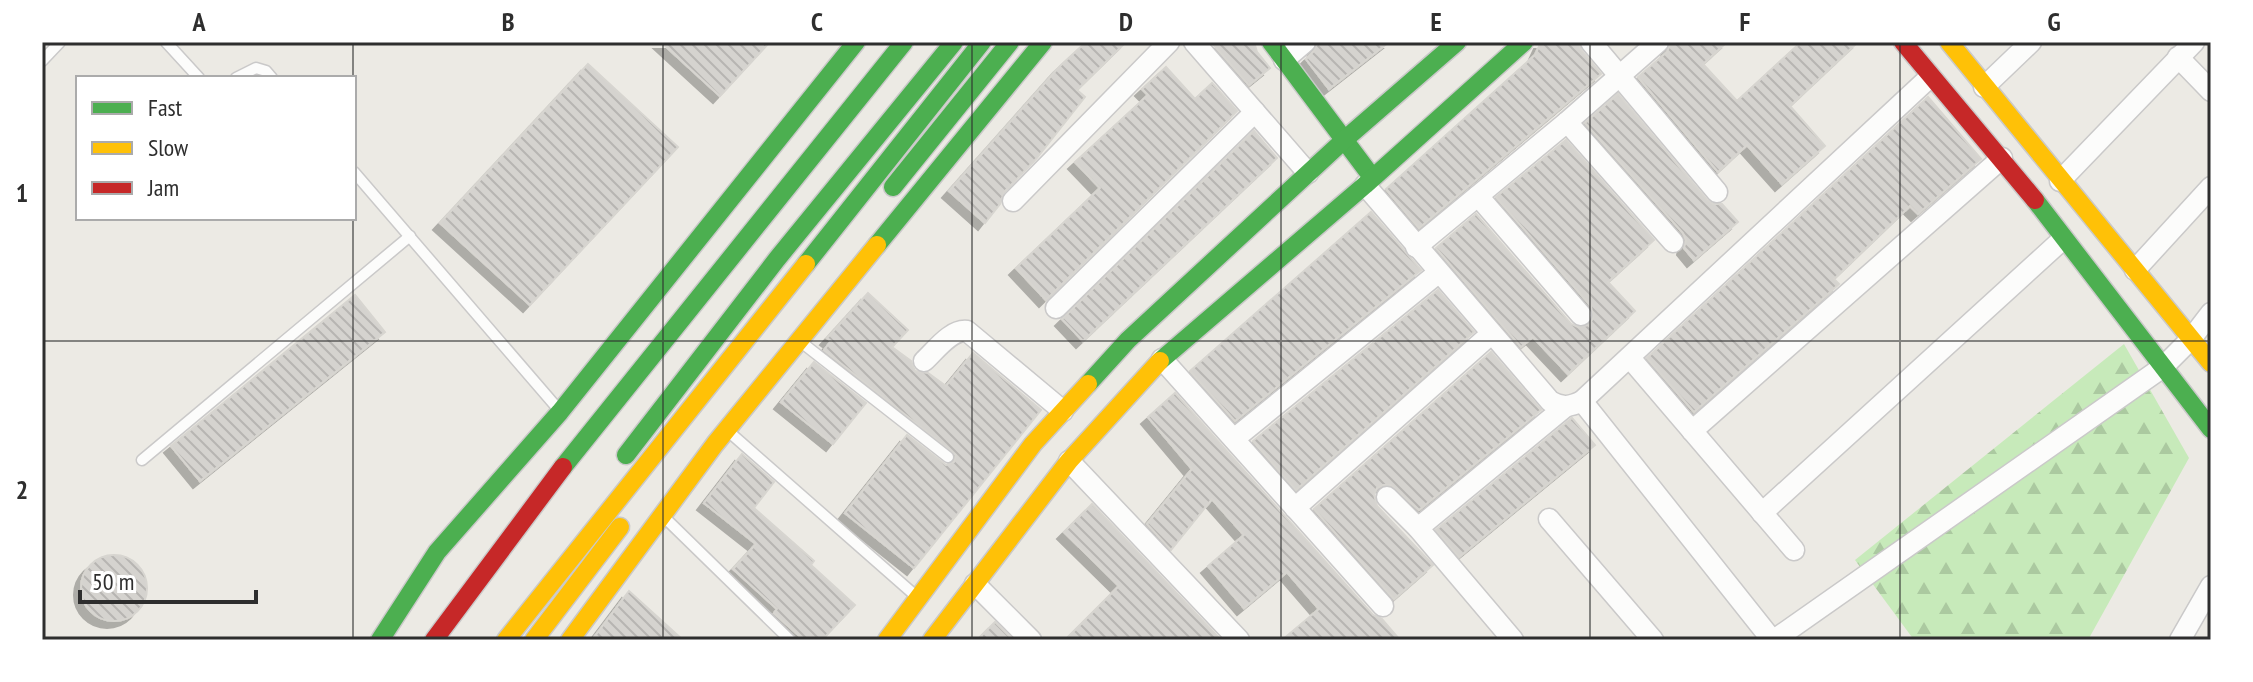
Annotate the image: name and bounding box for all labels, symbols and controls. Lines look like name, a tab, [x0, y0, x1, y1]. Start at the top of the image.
text: A	[191, 5, 206, 38]
text: B	[502, 5, 515, 38]
text: C	[811, 5, 823, 38]
text: D	[1119, 5, 1133, 38]
text: E	[1430, 5, 1442, 38]
text: F	[1740, 5, 1751, 38]
text: G	[2047, 5, 2061, 38]
legend	[76, 76, 356, 220]
text: Fast	[148, 92, 183, 123]
text: Slow	[148, 132, 189, 163]
text: Jam	[147, 172, 179, 203]
text: 1	[16, 176, 28, 209]
text: 2	[16, 473, 28, 506]
scale bar	[80, 554, 256, 604]
text: 50 m	[92, 566, 134, 597]

